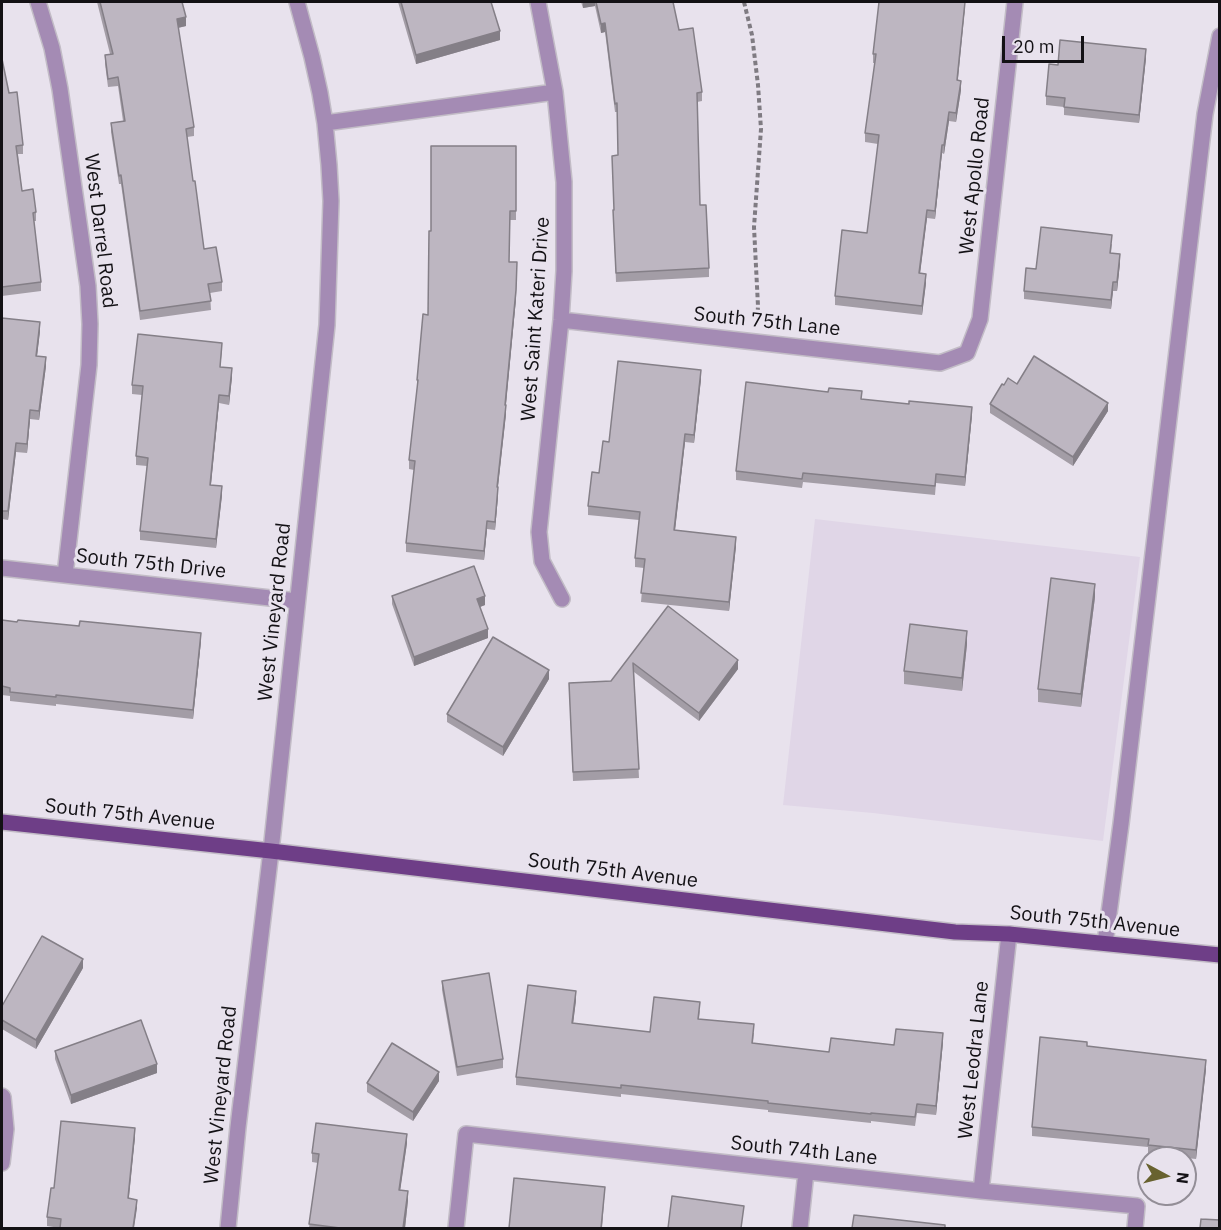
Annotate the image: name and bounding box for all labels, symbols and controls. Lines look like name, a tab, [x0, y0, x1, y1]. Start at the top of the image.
scale bar	[1005, 24, 1088, 62]
text: 20 m	[1013, 35, 1055, 58]
street label: West Apollo Road	[955, 96, 995, 256]
street label: West Darrel Road	[79, 152, 121, 310]
street label: West Saint Kateri Drive	[517, 216, 555, 422]
street label: South 75th Lane	[692, 302, 842, 342]
street label: West Vineyard Road	[254, 522, 296, 702]
street label: South 75th Drive	[75, 544, 227, 584]
street label: South 75th Avenue	[44, 794, 216, 836]
street label: South 75th Avenue	[527, 849, 699, 893]
street label: South 75th Avenue	[1009, 901, 1181, 943]
street label: West Leodra Lane	[954, 980, 994, 1140]
street label: West Vineyard Road	[200, 1005, 242, 1185]
street label: South 74th Lane	[729, 1131, 879, 1171]
north arrow	[1137, 1146, 1197, 1206]
text: N	[1172, 1171, 1194, 1185]

